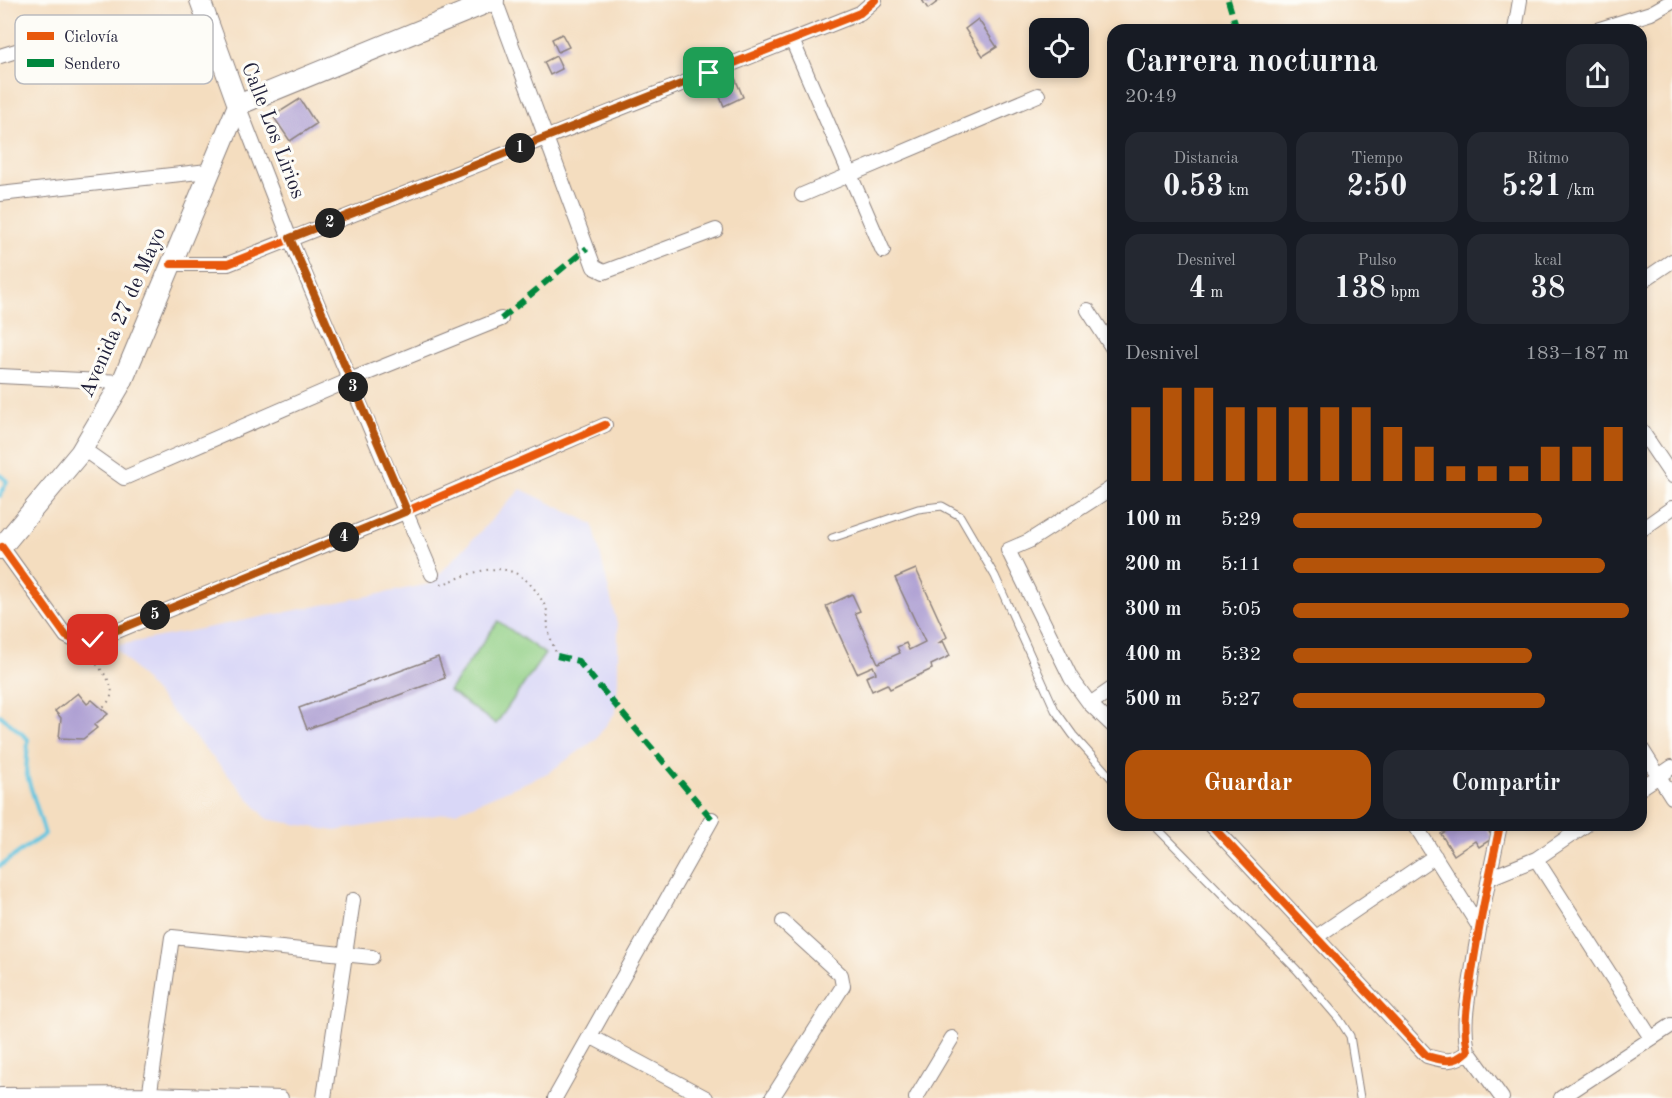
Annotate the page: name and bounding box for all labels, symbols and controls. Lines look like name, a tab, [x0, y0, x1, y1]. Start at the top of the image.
legend	[15, 15, 213, 84]
map controls	[1029, 18, 1089, 78]
button: locate	[1029, 18, 1089, 78]
text: Ciclovía	[64, 30, 118, 46]
button: share	[1566, 44, 1629, 107]
text: Carrera nocturna	[1125, 46, 1378, 79]
pin	[683, 47, 734, 98]
icon: arrive	[692, 56, 725, 89]
text: Sendero	[64, 57, 120, 73]
street label: Calle Los Lirios	[237, 59, 308, 202]
text: 20:49	[1125, 87, 1177, 107]
pin: 1	[505, 133, 535, 163]
text: 1	[515, 140, 525, 156]
text: Distancia	[1173, 151, 1239, 167]
text: Tiempo	[1351, 151, 1403, 167]
text: Ritmo	[1527, 151, 1569, 167]
text: 0.53	[1163, 172, 1224, 202]
text: 2:50	[1347, 172, 1407, 202]
text: 5:21	[1501, 172, 1562, 202]
text: km	[1224, 183, 1249, 199]
text: /km	[1562, 183, 1595, 199]
pin: 2	[315, 208, 345, 238]
text: 2	[325, 215, 335, 231]
street label: Avenida 27 de Mayo	[76, 224, 170, 401]
text: Desnivel	[1176, 253, 1236, 269]
text: Pulso	[1358, 253, 1396, 269]
text: kcal	[1534, 253, 1562, 269]
text: 4	[1189, 274, 1206, 304]
text: 138	[1334, 274, 1386, 304]
text: 38	[1531, 274, 1565, 304]
text: m	[1206, 285, 1223, 301]
text: bpm	[1386, 285, 1420, 301]
text: Desnivel	[1125, 344, 1199, 364]
text: 183–187 m	[1526, 344, 1629, 364]
pin: 3	[338, 372, 368, 402]
text: 3	[348, 379, 358, 395]
text: 100 m	[1125, 510, 1181, 530]
text: 5:29	[1221, 510, 1261, 530]
pin: 4	[329, 522, 359, 552]
text: 4	[339, 529, 349, 545]
text: 200 m	[1125, 555, 1181, 575]
text: 5:11	[1221, 555, 1261, 575]
pin: 5	[140, 600, 170, 630]
text: 300 m	[1125, 600, 1181, 620]
text: 5:05	[1221, 600, 1261, 620]
text: 5	[150, 607, 160, 623]
pin	[67, 614, 118, 665]
icon: check	[76, 623, 109, 656]
text: 400 m	[1125, 645, 1181, 665]
text: 5:32	[1221, 645, 1261, 665]
text: 500 m	[1125, 690, 1181, 710]
text: 5:27	[1221, 690, 1261, 710]
button: Guardar	[1125, 750, 1371, 819]
button: Compartir	[1383, 750, 1629, 819]

